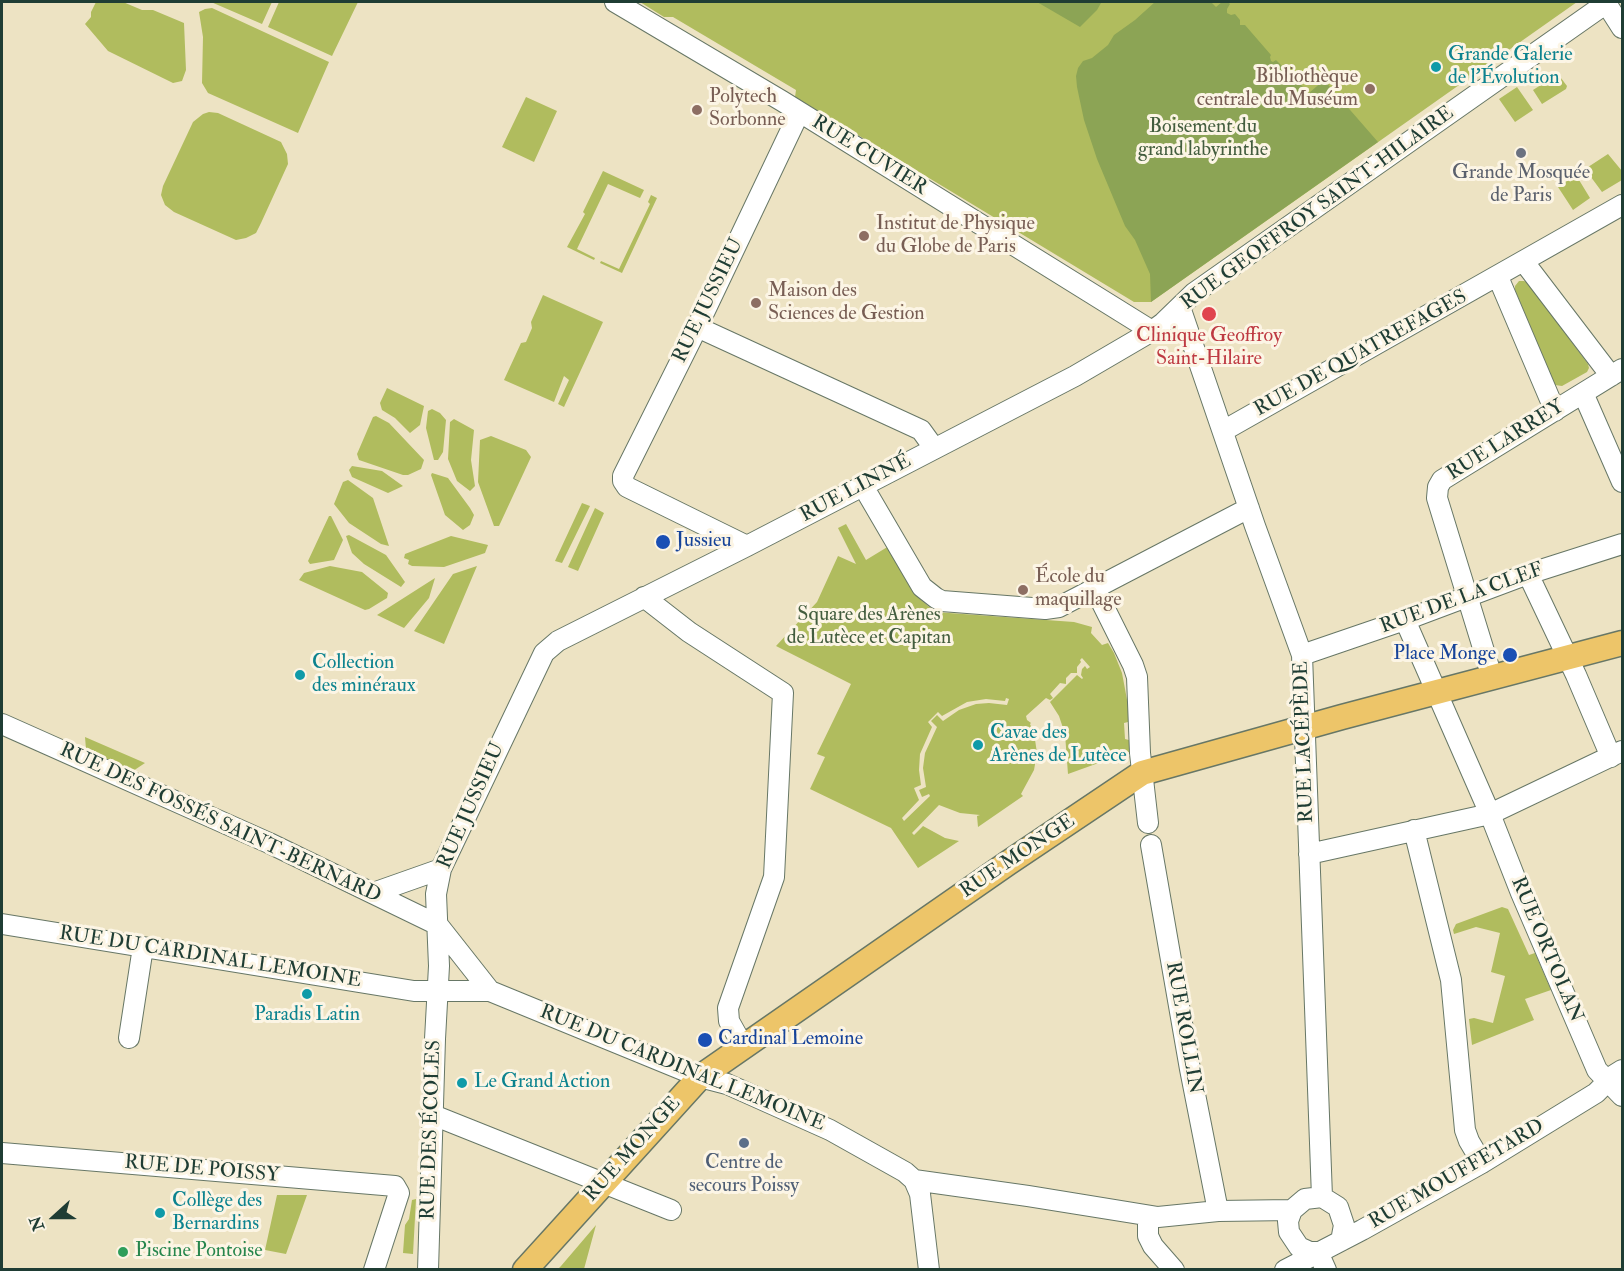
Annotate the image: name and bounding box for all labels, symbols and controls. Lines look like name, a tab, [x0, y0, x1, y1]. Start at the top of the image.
place label: Grande Galerie de l'Évolution	[1448, 44, 1573, 91]
marker: Grande Galerie de l'Évolution	[1429, 60, 1443, 74]
place label: Bibliothèque centrale du Muséum	[1197, 66, 1358, 113]
marker: Bibliothèque centrale du Muséum	[1363, 82, 1377, 96]
place label: Polytech Sorbonne	[709, 86, 786, 133]
street label: RUE GEOFFROY SAINT-HILAIRE	[1177, 102, 1459, 316]
marker: Polytech Sorbonne	[690, 103, 704, 117]
street label: RUE CUVIER	[807, 111, 931, 201]
park label: Boisement du grand labyrinthe	[1138, 116, 1268, 163]
marker: Grande Mosquée de Paris	[1514, 146, 1528, 160]
place label: Grande Mosquée de Paris	[1452, 162, 1590, 209]
place label: Institut de Physique du Globe de Paris	[876, 213, 1035, 260]
marker: Institut de Physique du Globe de Paris	[857, 229, 871, 243]
street label: RUE JUSSIEU	[669, 235, 749, 367]
place label: Maison des Sciences de Gestion	[768, 280, 925, 327]
street label: RUE DE QUATREFAGES	[1251, 286, 1471, 422]
marker: Maison des Sciences de Gestion	[749, 296, 763, 310]
marker: Clinique Geoffroy Saint-Hilaire	[1200, 305, 1218, 323]
place label: Clinique Geoffroy Saint-Hilaire	[1136, 325, 1282, 372]
street label: RUE LARREY	[1443, 395, 1569, 487]
street label: RUE LINNÉ	[797, 450, 915, 528]
place label: Jussieu	[676, 530, 732, 554]
marker: Jussieu	[654, 533, 672, 551]
street label: RUE DE LA CLEF	[1377, 558, 1547, 640]
place label: École du maquillage	[1035, 566, 1122, 613]
marker: École du maquillage	[1016, 583, 1030, 597]
park label: Square des Arènes de Lutèce et Capitan	[787, 604, 951, 651]
place label: Place Monge	[1393, 643, 1496, 667]
marker: Place Monge	[1501, 646, 1519, 664]
place label: Collection des minéraux	[312, 652, 416, 699]
street label: RUE LACÉPÈDE	[1290, 661, 1320, 823]
marker: Collection des minéraux	[293, 668, 307, 682]
place label: Cavae des Arènes de Lutèce	[990, 722, 1127, 769]
marker: Cavae des Arènes de Lutèce	[971, 738, 985, 752]
street label: RUE DES FOSSÉS SAINT-BERNARD	[56, 739, 384, 909]
street label: RUE JUSSIEU	[433, 739, 511, 873]
street label: RUE MONGE	[956, 810, 1080, 904]
street label: RUE ORTOLAN	[1505, 874, 1587, 1026]
street label: RUE DU CARDINAL LEMOINE	[57, 922, 363, 994]
street label: RUE ROLLIN	[1160, 960, 1206, 1096]
marker: Paradis Latin	[300, 987, 314, 1001]
street label: RUE DU CARDINAL LEMOINE	[536, 1001, 828, 1137]
place label: Paradis Latin	[254, 1004, 360, 1028]
place label: Cardinal Lemoine	[718, 1028, 863, 1052]
marker: Cardinal Lemoine	[696, 1031, 714, 1049]
street label: RUE DES ÉCOLES	[417, 1040, 447, 1220]
place label: Le Grand Action	[474, 1071, 610, 1095]
marker: Le Grand Action	[455, 1076, 469, 1090]
street label: RUE MONGE	[580, 1093, 686, 1207]
street label: RUE MOUFFETARD	[1365, 1115, 1549, 1235]
marker: Centre de secours Poissy	[737, 1136, 751, 1150]
street label: RUE DE POISSY	[123, 1151, 281, 1189]
place label: Centre de secours Poissy	[689, 1152, 799, 1199]
north arrow	[24, 1187, 84, 1247]
place label: Collège des Bernardins	[172, 1190, 262, 1237]
marker: Collège des Bernardins	[153, 1206, 167, 1220]
text: N	[25, 1213, 49, 1234]
place label: Piscine Pontoise	[135, 1240, 263, 1264]
marker: Piscine Pontoise	[116, 1245, 130, 1259]

